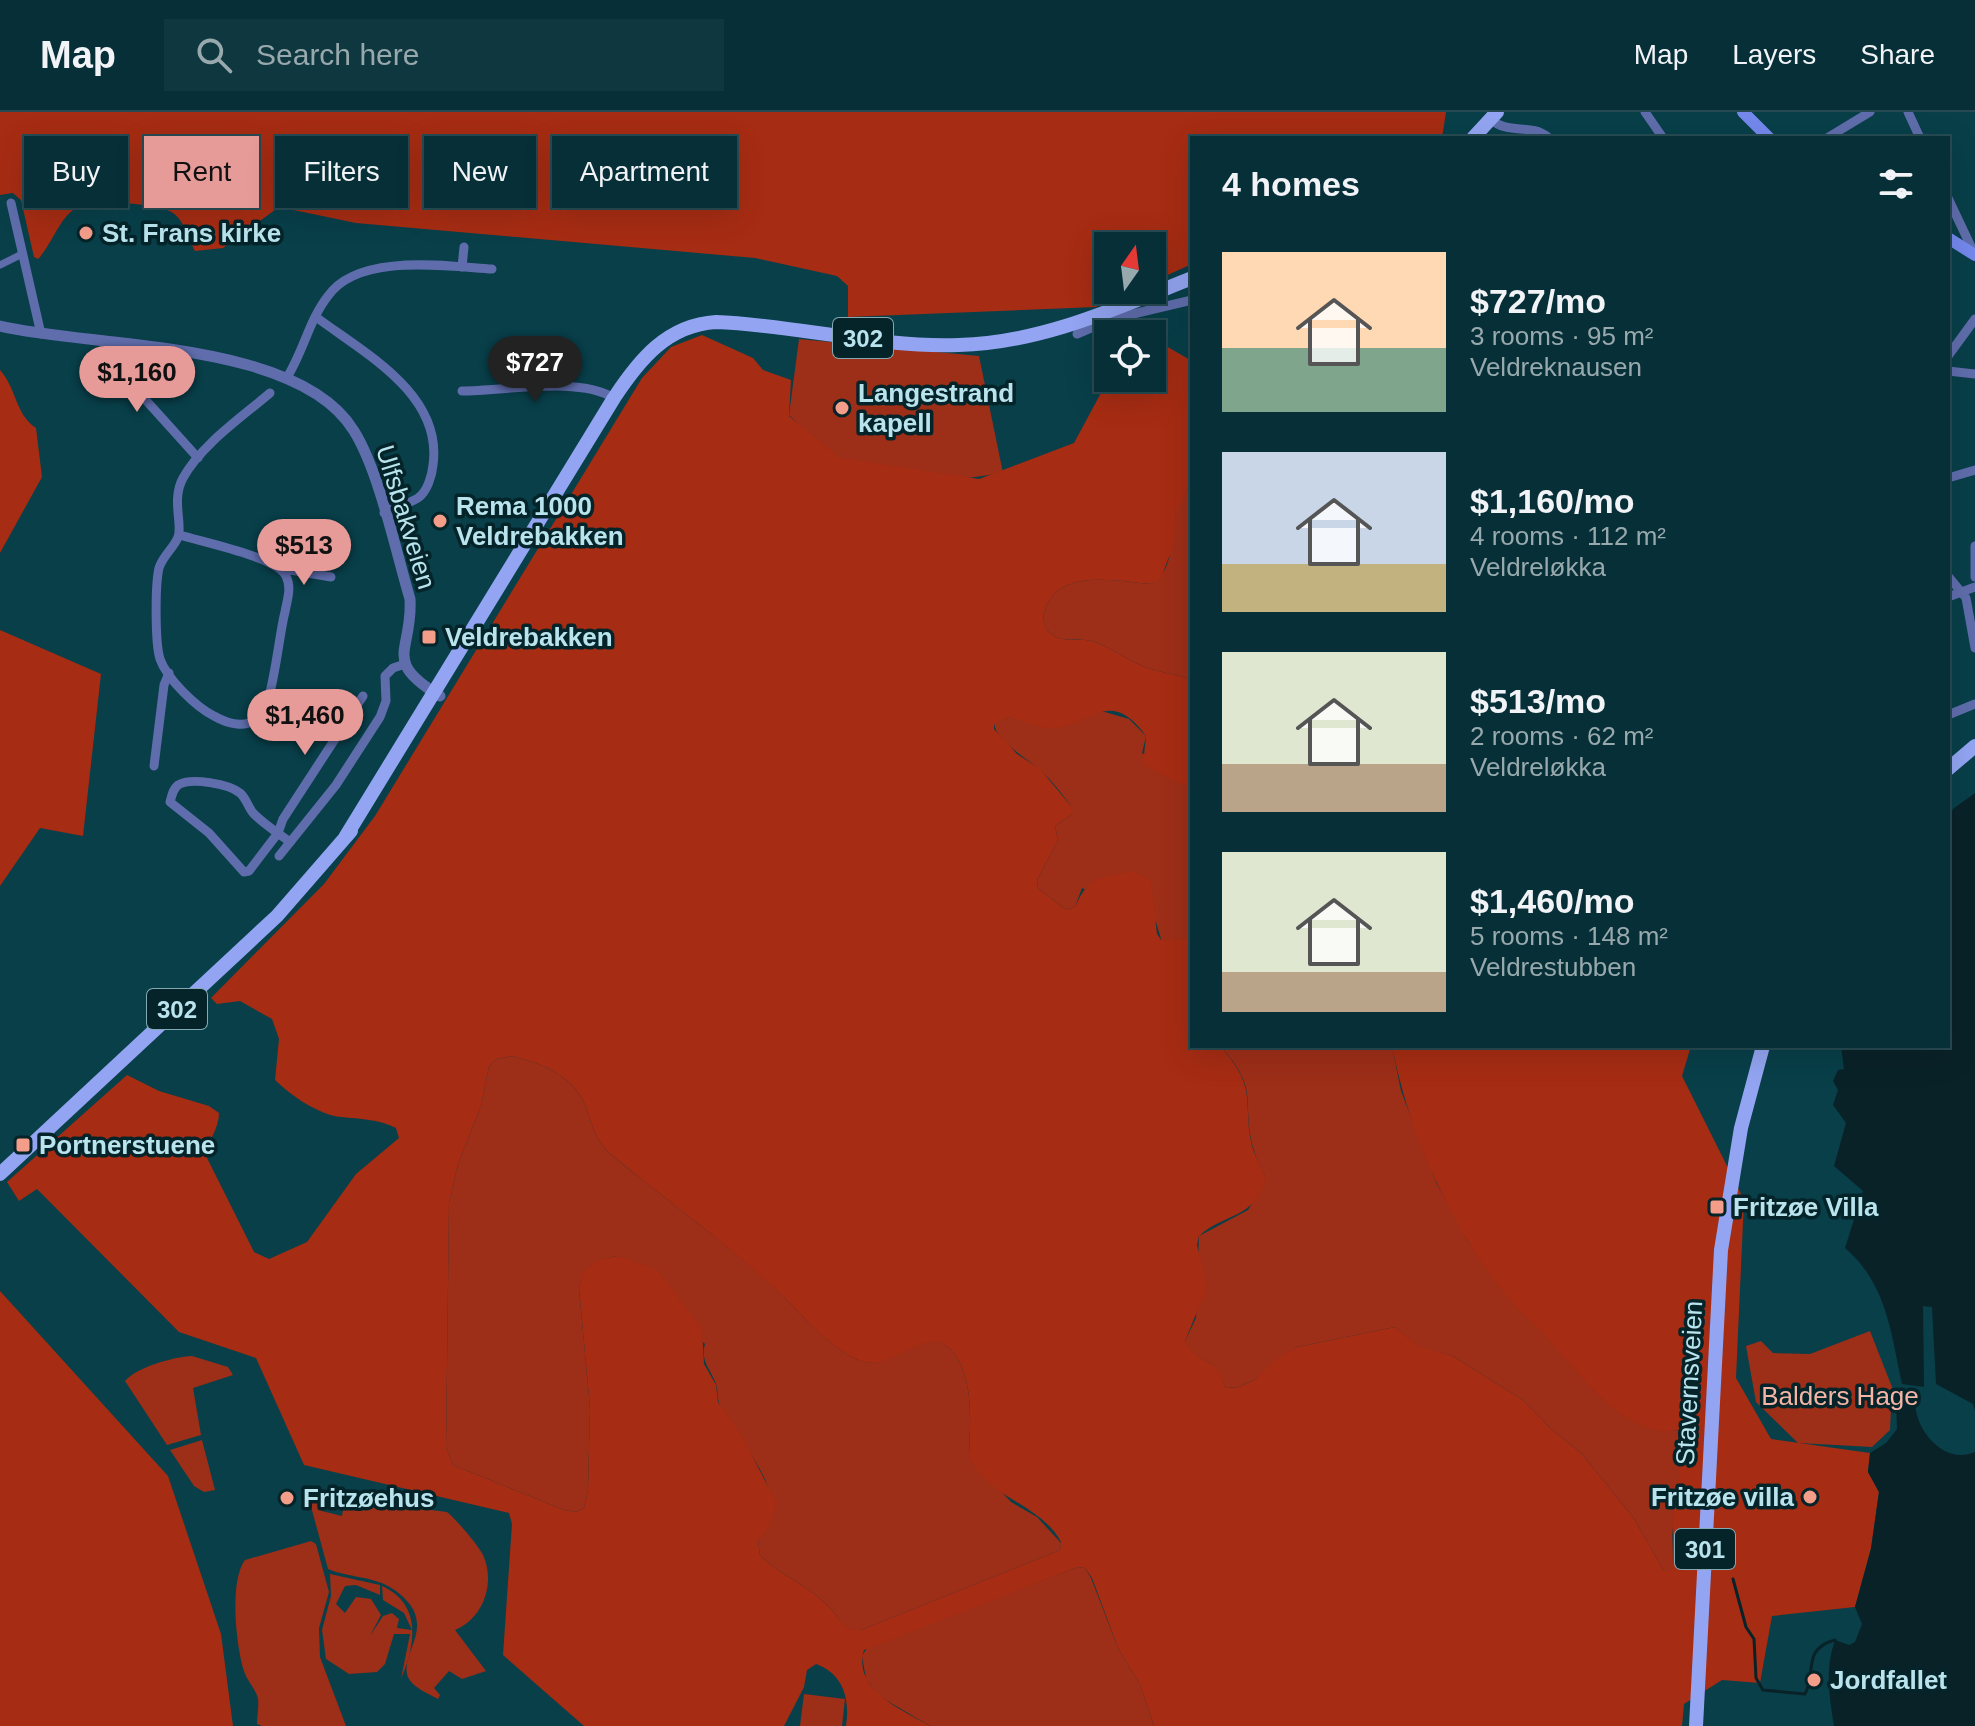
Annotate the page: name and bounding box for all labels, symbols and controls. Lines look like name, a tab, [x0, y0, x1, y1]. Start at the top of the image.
search box	[164, 19, 724, 91]
icon: search	[192, 33, 236, 77]
text: Map	[40, 34, 116, 76]
text: Search here	[256, 38, 419, 71]
text: Map	[1634, 39, 1688, 70]
text: Layers	[1732, 39, 1816, 70]
text: Share	[1860, 39, 1935, 70]
chip: Buy	[24, 136, 128, 208]
chip: Rent	[144, 136, 259, 208]
chip: Filters	[275, 136, 408, 208]
chip: New	[424, 136, 536, 208]
chip: Apartment	[552, 136, 737, 208]
icon: filters	[1874, 162, 1918, 206]
text: 4 homes	[1222, 165, 1360, 203]
place label: St. Frans kirke	[102, 218, 281, 248]
marker: St. Frans kirke	[77, 224, 95, 242]
north arrow	[1094, 232, 1166, 304]
map controls	[1094, 232, 1166, 392]
text: $727/mo	[1470, 282, 1606, 320]
icon: home	[1286, 284, 1382, 380]
road number: 302	[833, 318, 893, 358]
button: locate	[1094, 320, 1166, 392]
text: 3 rooms · 95 m²	[1470, 321, 1654, 351]
pin: $727	[488, 336, 582, 404]
pin: $1,160	[72, 346, 202, 414]
text: $727	[506, 347, 564, 377]
text: Veldreknausen	[1470, 352, 1642, 382]
text: $1,160	[97, 357, 177, 387]
place label: Langestrand kapell	[858, 378, 1014, 438]
marker: Langestrand kapell	[833, 399, 851, 417]
street label: Ulfsbakveien	[370, 441, 442, 593]
text: $1,160/mo	[1470, 482, 1634, 520]
icon: home	[1286, 484, 1382, 580]
place label: Rema 1000 Veldrebakken	[456, 491, 624, 551]
marker: Rema 1000 Veldrebakken	[431, 512, 449, 530]
pin: $513	[257, 519, 351, 587]
text: 4 rooms · 112 m²	[1470, 521, 1666, 551]
text: $513	[275, 530, 333, 560]
text: Veldreløkka	[1470, 552, 1606, 582]
place label: Veldrebakken	[445, 622, 613, 652]
marker: Veldrebakken	[420, 628, 438, 646]
text: $513/mo	[1470, 682, 1606, 720]
icon: home	[1286, 684, 1382, 780]
pin: $1,460	[240, 689, 370, 757]
text: $1,460	[265, 700, 345, 730]
text: 2 rooms · 62 m²	[1470, 721, 1654, 751]
text: Veldreløkka	[1470, 752, 1606, 782]
text: $1,460/mo	[1470, 882, 1634, 920]
icon: home	[1286, 884, 1382, 980]
text: 5 rooms · 148 m²	[1470, 921, 1668, 951]
text: Veldrestubben	[1470, 952, 1636, 982]
road number: 302	[147, 989, 207, 1029]
place label: Portnerstuene	[39, 1130, 215, 1160]
marker: Portnerstuene	[14, 1136, 32, 1154]
place label: Fritzøe Villa	[1733, 1192, 1879, 1222]
marker: Fritzøe Villa	[1708, 1198, 1726, 1216]
street label: Stavernsveien	[1670, 1300, 1708, 1466]
park label: Balders Hage	[1761, 1381, 1919, 1411]
place label: Fritzøe villa	[1651, 1482, 1795, 1512]
place label: Fritzøehus	[303, 1483, 434, 1513]
marker: Fritzøe villa	[1801, 1488, 1819, 1506]
marker: Fritzøehus	[278, 1489, 296, 1507]
road number: 301	[1675, 1529, 1735, 1569]
place label: Jordfallet	[1830, 1665, 1947, 1695]
marker: Jordfallet	[1805, 1671, 1823, 1689]

